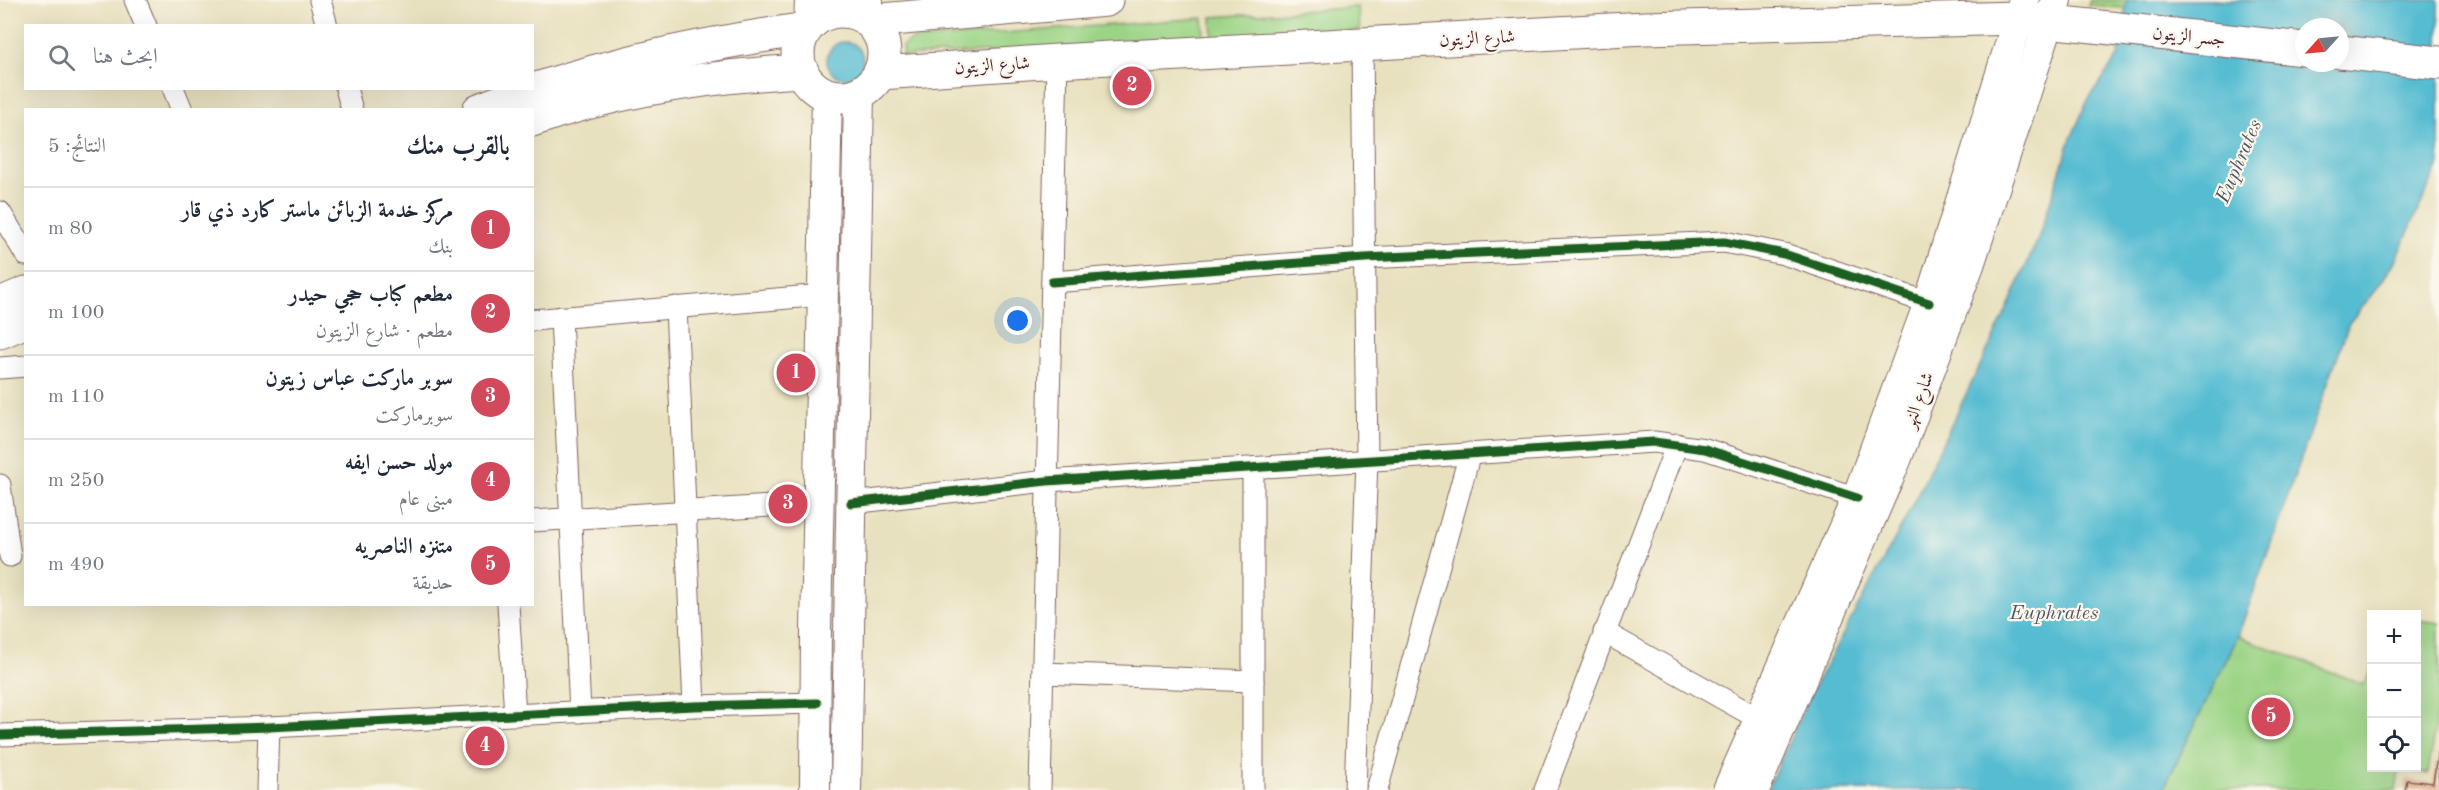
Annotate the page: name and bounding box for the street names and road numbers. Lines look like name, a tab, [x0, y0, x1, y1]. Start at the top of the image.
street label: جسر الزيتون	[2151, 24, 2226, 52]
street label: شارع الزيتون	[1439, 28, 1516, 55]
street label: شارع الزيتون	[954, 54, 1031, 83]
street label: شارع النهر	[1900, 370, 1942, 434]

